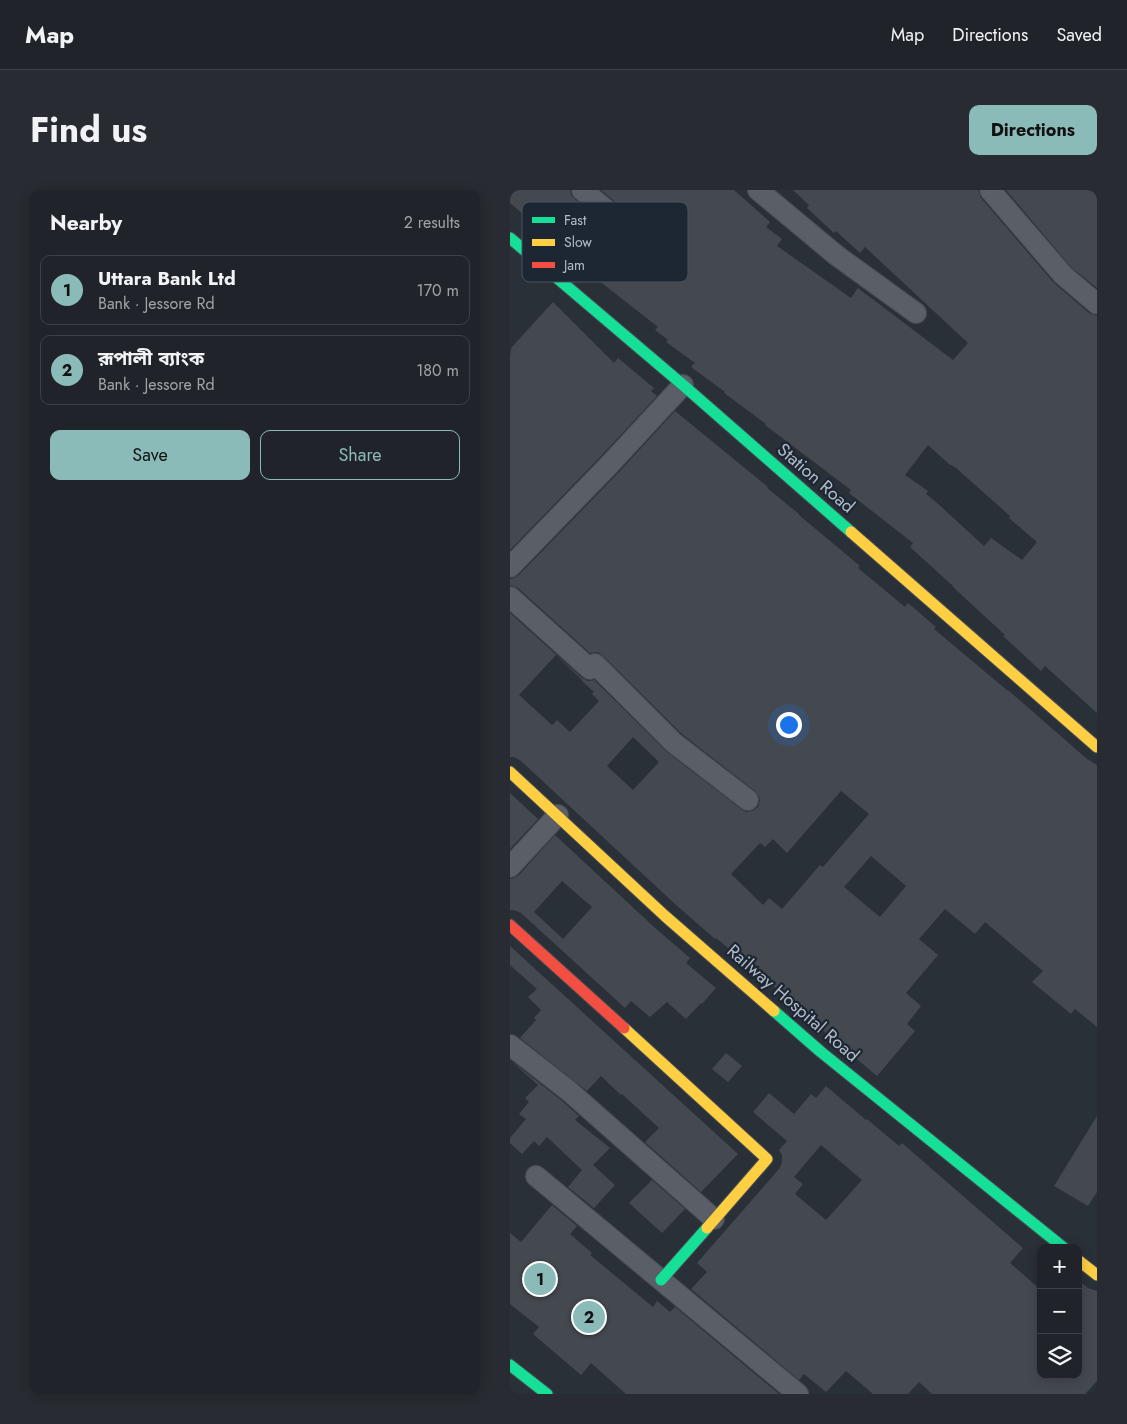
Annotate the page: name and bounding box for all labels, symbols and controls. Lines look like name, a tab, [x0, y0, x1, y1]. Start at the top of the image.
text: Map	[25, 17, 74, 52]
text: Map	[891, 22, 924, 48]
text: Directions	[952, 22, 1028, 48]
text: Saved	[1056, 22, 1102, 48]
text: Find us	[30, 105, 147, 155]
button: Directions	[969, 105, 1097, 155]
legend	[522, 202, 688, 282]
text: Nearby	[50, 208, 122, 238]
text: Fast	[564, 210, 587, 230]
text: 2 results	[404, 211, 460, 234]
text: Slow	[564, 232, 592, 252]
text: Jam	[562, 255, 585, 275]
text: Uttara Bank Ltd	[98, 265, 236, 292]
text: 1	[63, 279, 71, 302]
text: 170 m	[417, 279, 459, 302]
text: Bank · Jessore Rd	[98, 292, 215, 315]
text: রূপালী ব্যাংক	[98, 345, 204, 372]
text: 2	[62, 359, 72, 382]
text: 180 m	[416, 359, 459, 382]
text: Bank · Jessore Rd	[98, 373, 215, 396]
button: Save	[50, 430, 250, 480]
button: Share	[260, 430, 460, 480]
street label: Station Road	[771, 437, 861, 519]
your location	[776, 712, 802, 738]
street label: Railway Hospital Road	[721, 938, 865, 1068]
map controls	[1037, 1244, 1082, 1379]
button: +	[1037, 1244, 1082, 1289]
pin: 1	[524, 1260, 556, 1298]
button: −	[1037, 1289, 1082, 1334]
pin: 2	[573, 1298, 605, 1336]
button: layers	[1037, 1334, 1082, 1379]

